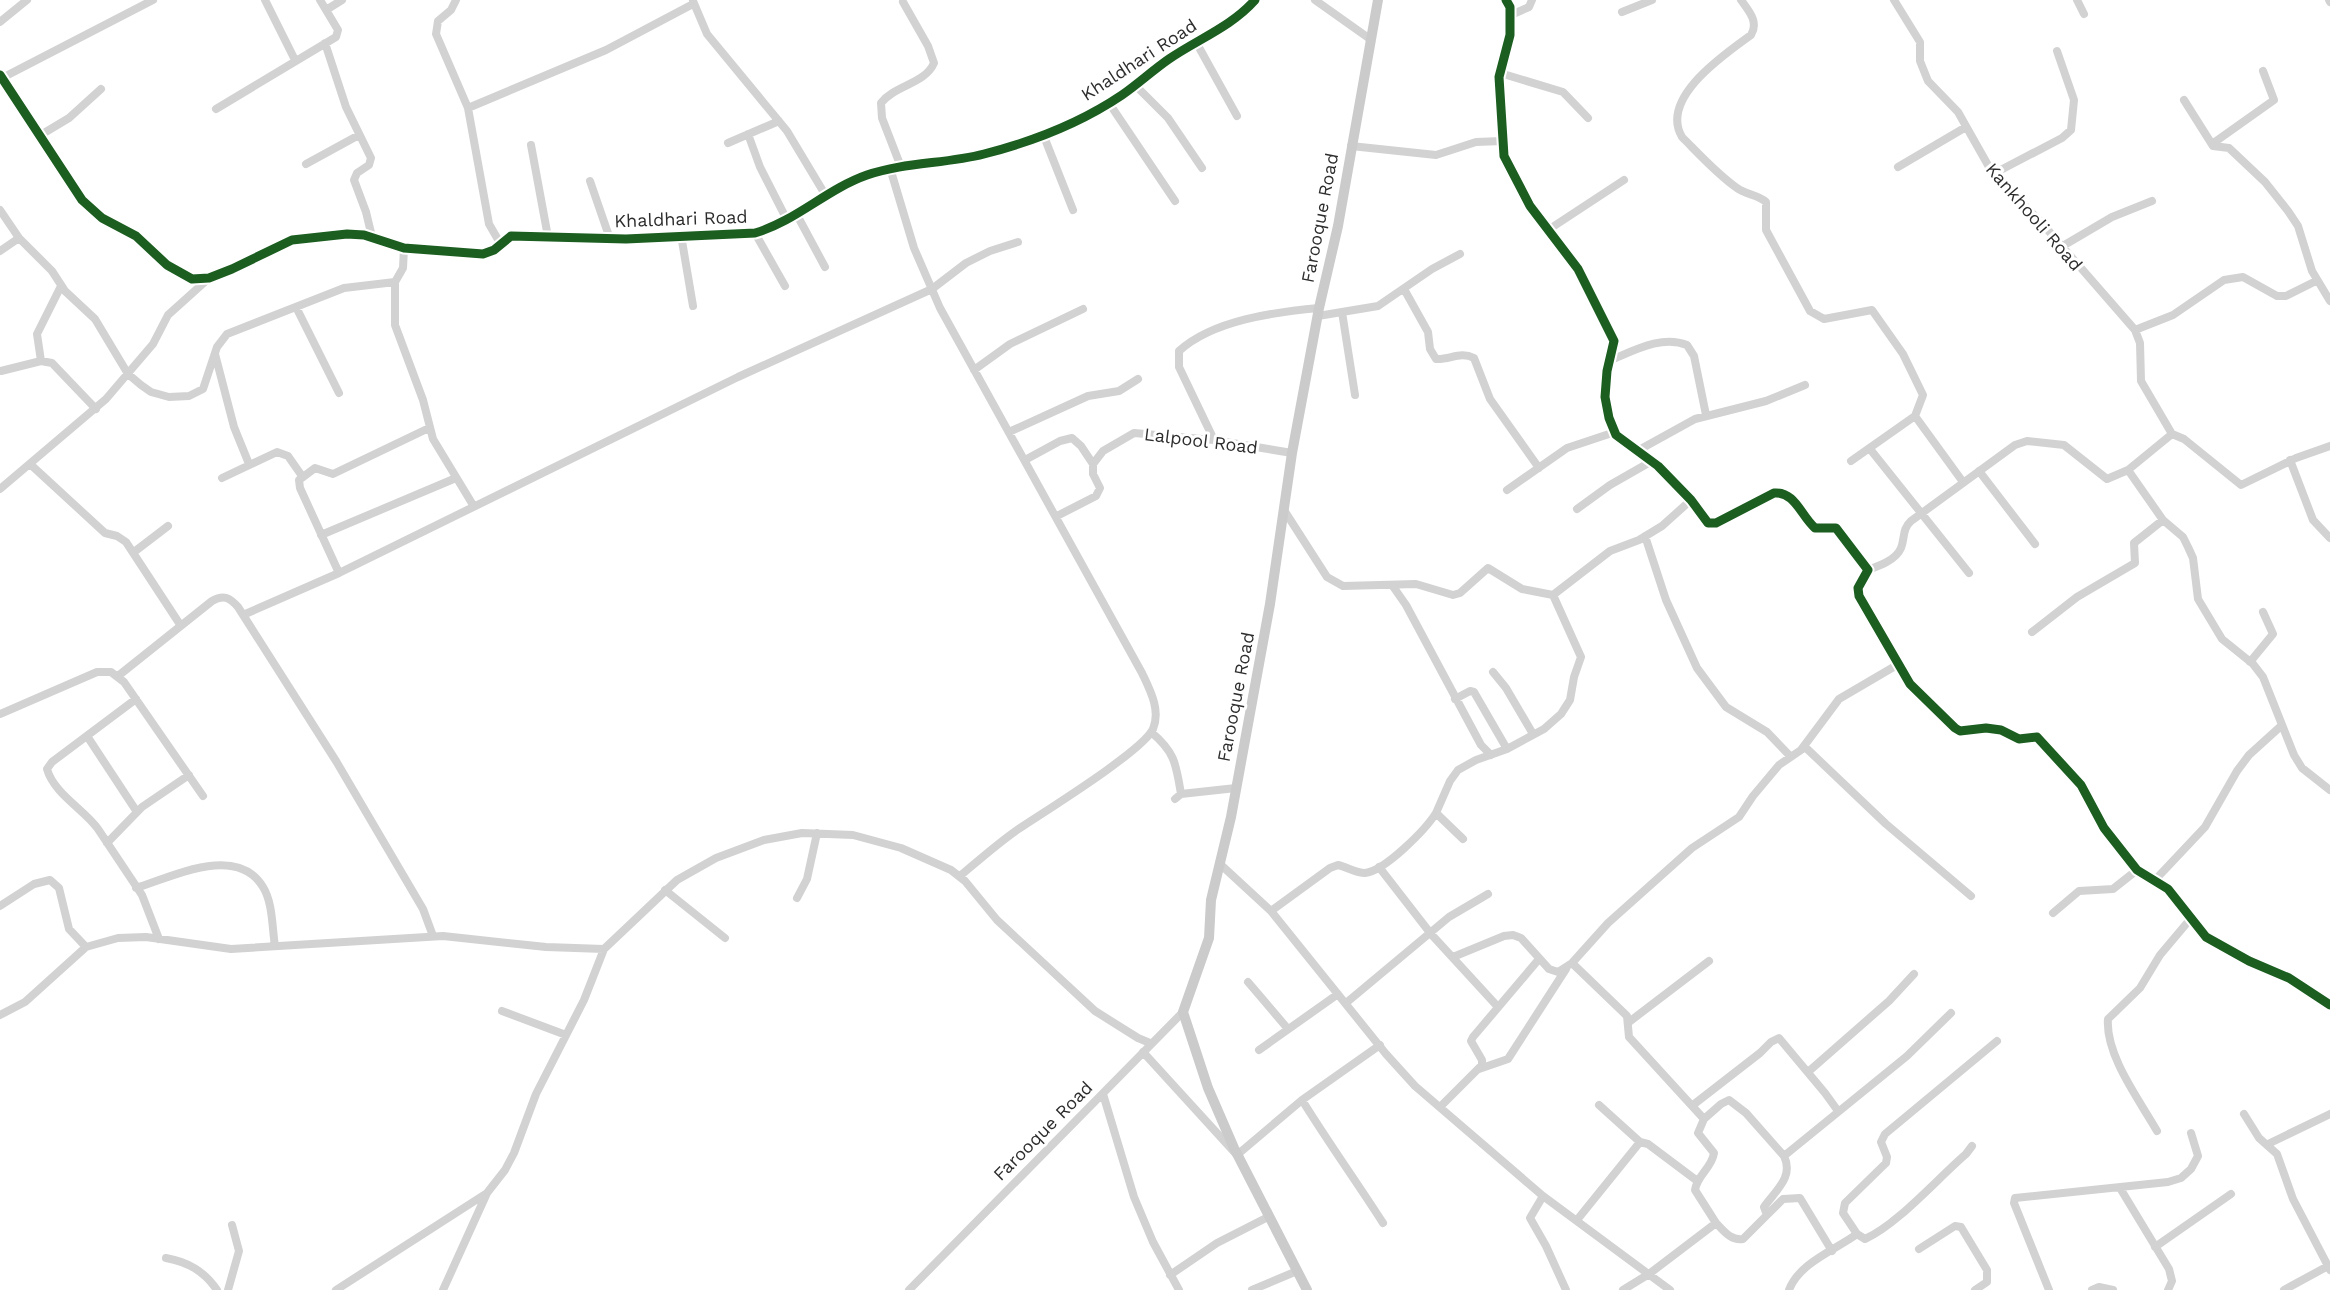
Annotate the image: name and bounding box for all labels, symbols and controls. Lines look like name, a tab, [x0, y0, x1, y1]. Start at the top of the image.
street label: Khaldhari Road	[1077, 14, 1200, 105]
street label: Farooque Road	[1297, 151, 1342, 285]
street label: Kankhooli Road	[1982, 158, 2087, 275]
street label: Khaldhari Road	[614, 206, 748, 231]
street label: Lalpool Road	[1143, 423, 1259, 458]
street label: Farooque Road	[1213, 630, 1258, 764]
street label: Farooque Road	[989, 1077, 1097, 1185]

